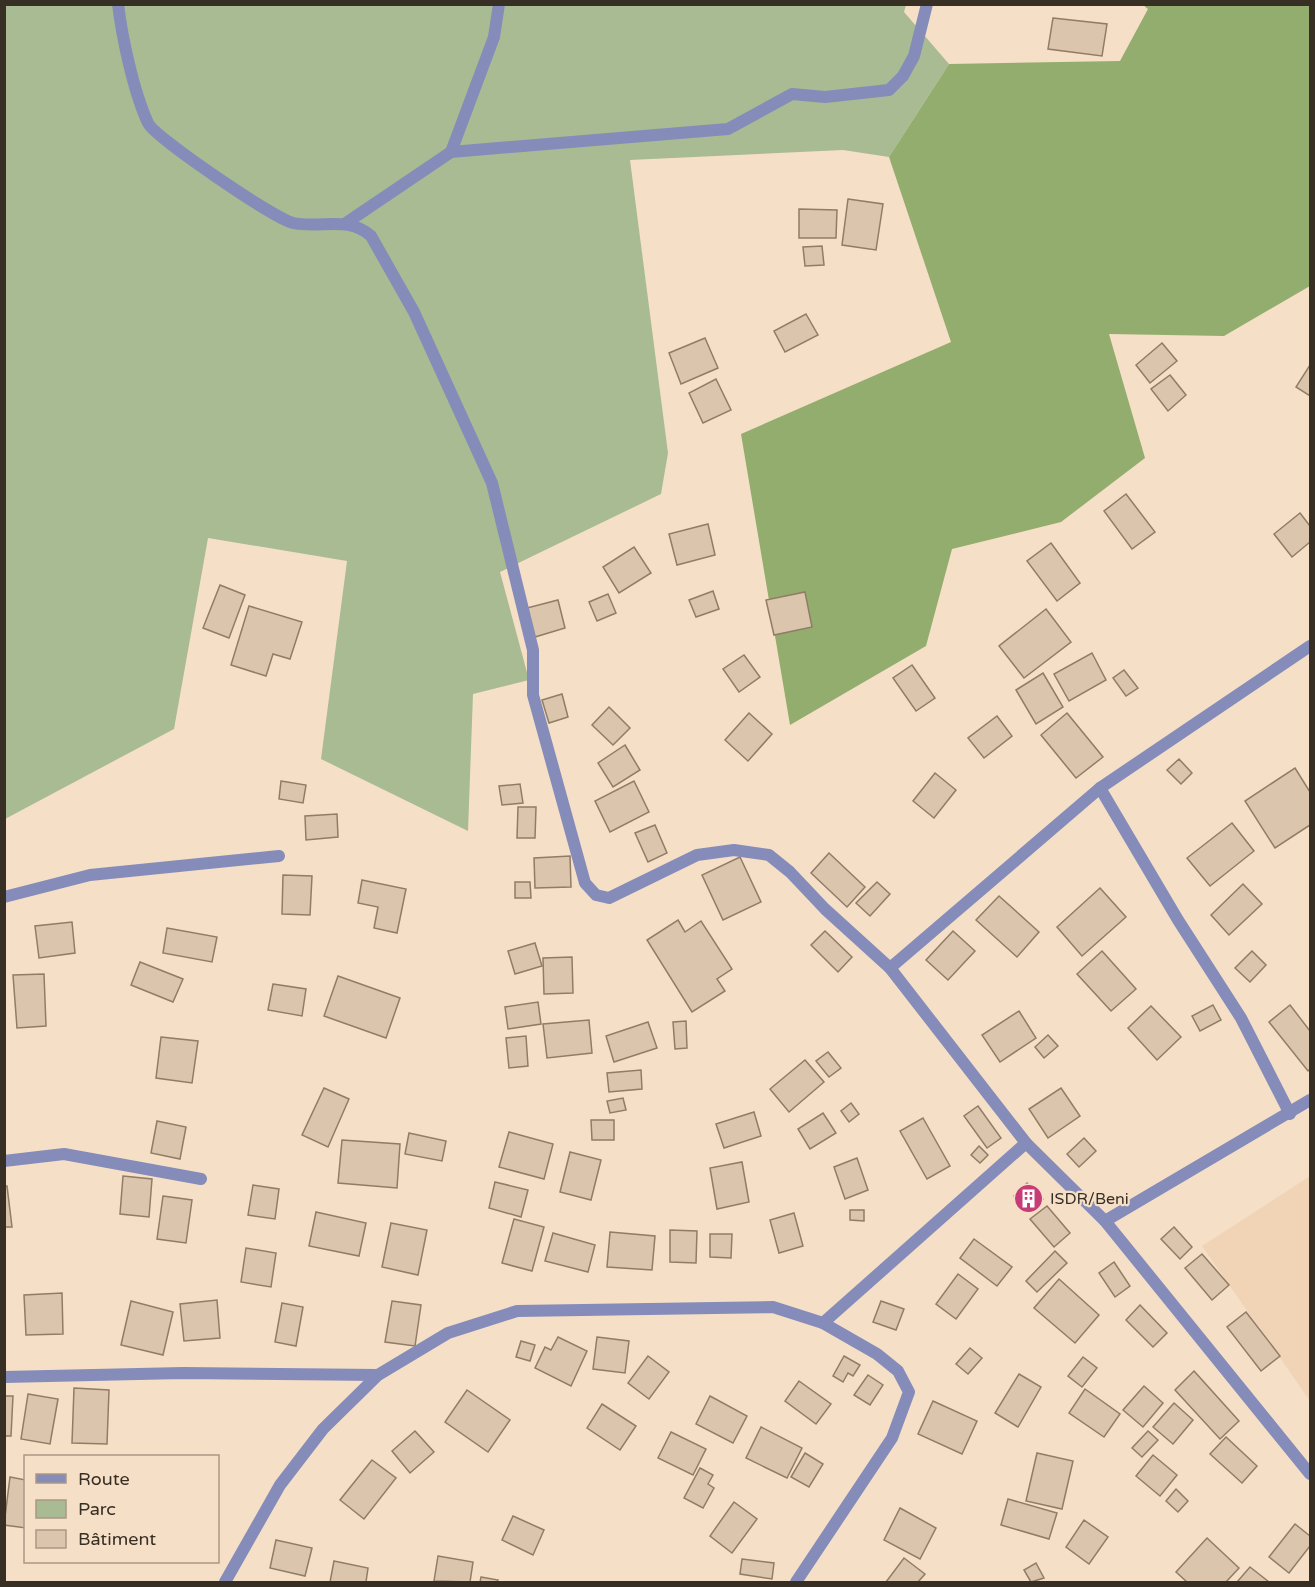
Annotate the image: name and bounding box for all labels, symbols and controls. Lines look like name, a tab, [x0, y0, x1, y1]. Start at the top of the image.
building icon: ISDR/Beni	[1013, 1182, 1045, 1214]
place label: ISDR/Beni	[1050, 1189, 1129, 1209]
legend	[24, 1455, 219, 1563]
text: Route	[78, 1468, 130, 1490]
text: Parc	[78, 1498, 116, 1520]
text: Bâtiment	[78, 1528, 156, 1550]

